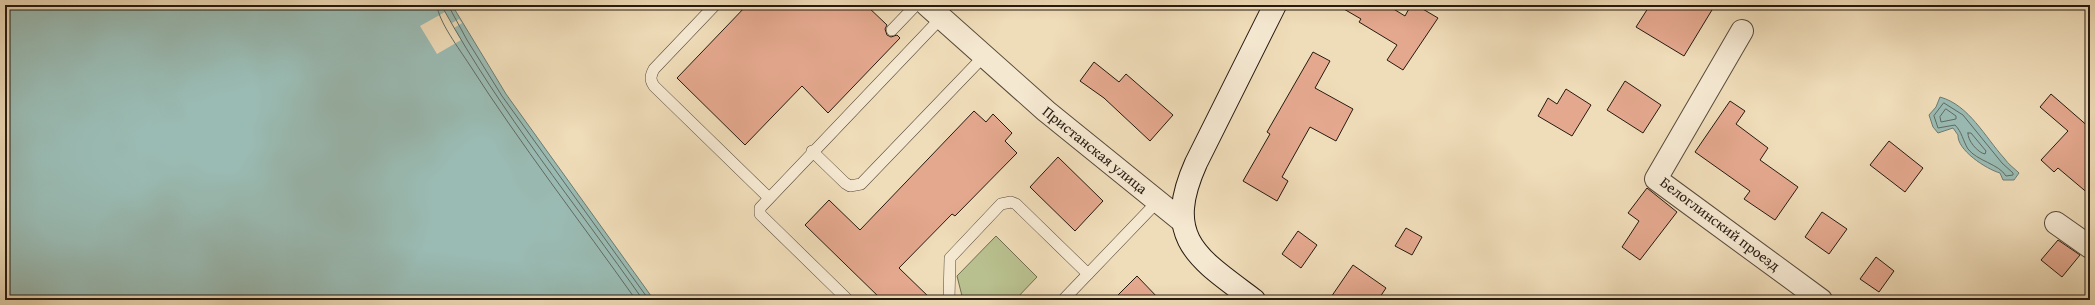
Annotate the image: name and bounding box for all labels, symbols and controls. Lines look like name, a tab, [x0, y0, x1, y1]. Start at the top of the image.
street label: Пристанская улица	[1038, 101, 1153, 199]
street label: Белоглинский проезд	[1656, 172, 1785, 276]

